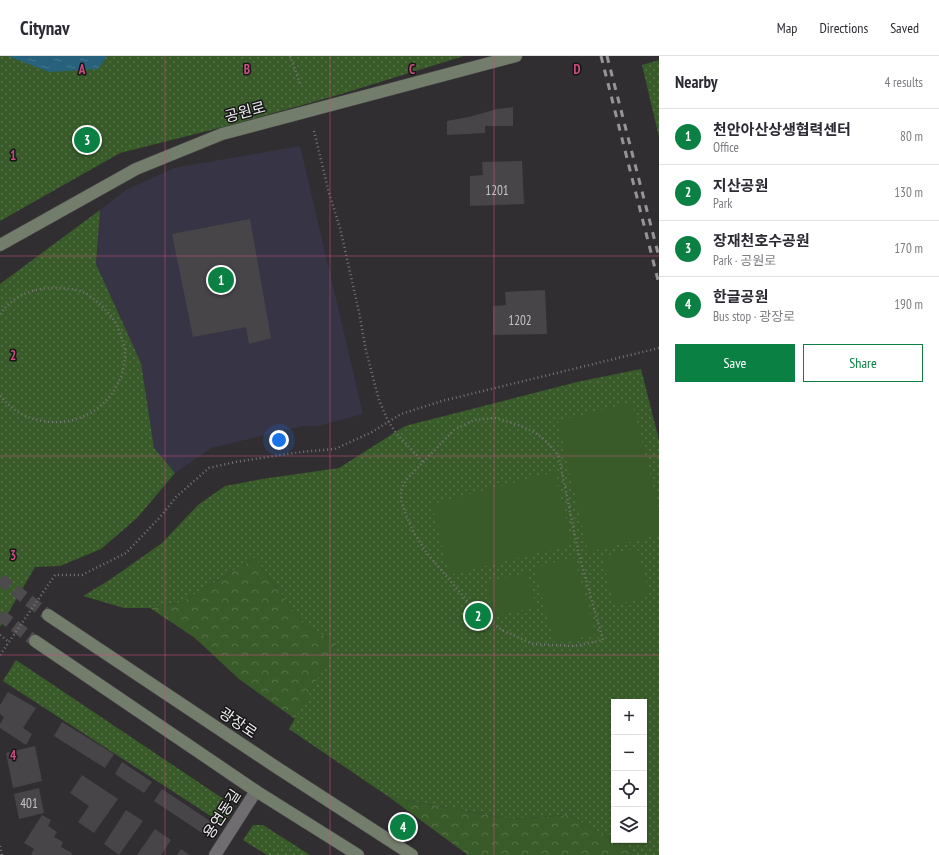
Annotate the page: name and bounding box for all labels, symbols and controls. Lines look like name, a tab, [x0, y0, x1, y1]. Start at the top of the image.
text: Citynav	[20, 16, 70, 40]
text: Map	[777, 19, 797, 37]
text: Directions	[819, 19, 868, 37]
text: Saved	[890, 19, 919, 37]
text: A	[78, 61, 86, 78]
text: B	[244, 61, 250, 78]
text: C	[409, 61, 415, 78]
text: D	[574, 61, 581, 78]
text: Nearby	[675, 71, 718, 93]
text: 4 results	[884, 74, 923, 91]
street label: 공원로	[222, 97, 267, 126]
text: 천안아산상생협력센터	[713, 120, 851, 139]
pin: 3	[74, 125, 100, 155]
text: 1	[685, 128, 691, 145]
text: 80 m	[900, 128, 923, 145]
text: Office	[713, 139, 739, 156]
text: 1	[10, 147, 16, 164]
text: 지산공원	[713, 176, 768, 195]
house number: 1201	[485, 182, 509, 199]
text: 2	[685, 184, 691, 201]
text: 130 m	[894, 184, 923, 201]
text: Park	[713, 195, 732, 212]
text: 장재천호수공원	[713, 231, 810, 250]
text: 3	[685, 240, 691, 257]
text: 170 m	[894, 240, 923, 257]
text: Park · 공원로	[713, 252, 776, 269]
pin: 1	[208, 265, 234, 295]
text: 한글공원	[713, 287, 768, 306]
text: 4	[685, 296, 691, 313]
text: 190 m	[894, 296, 923, 313]
text: Bus stop · 광장로	[713, 308, 795, 325]
house number: 1202	[508, 312, 532, 329]
button: Save	[675, 344, 795, 382]
button: Share	[803, 344, 923, 382]
text: 2	[10, 347, 16, 364]
your location	[269, 430, 289, 450]
text: 3	[10, 547, 16, 564]
pin: 2	[465, 601, 491, 631]
map controls	[611, 699, 647, 843]
button: +	[611, 699, 647, 735]
street label: 광장로	[216, 703, 261, 742]
button: −	[611, 735, 647, 771]
text: 4	[10, 747, 17, 764]
button: locate	[611, 771, 647, 807]
street label: 용연동길	[199, 785, 245, 842]
house number: 401	[20, 795, 38, 812]
button: layers	[611, 807, 647, 843]
pin: 4	[390, 812, 416, 842]

